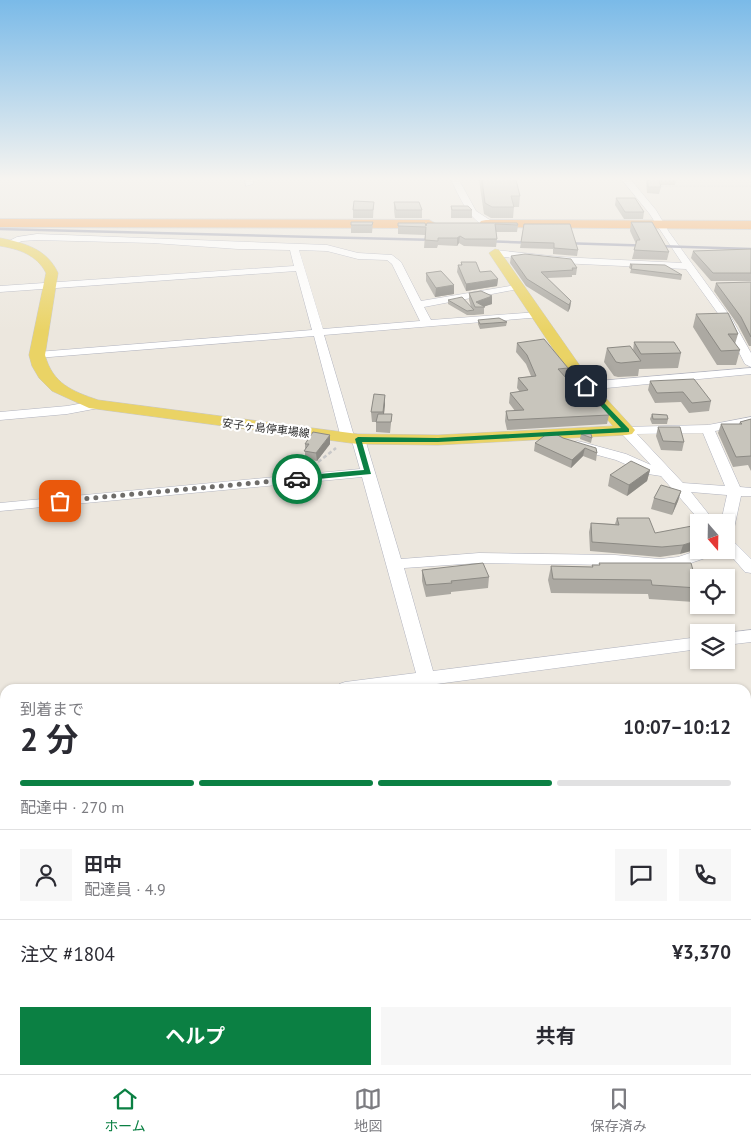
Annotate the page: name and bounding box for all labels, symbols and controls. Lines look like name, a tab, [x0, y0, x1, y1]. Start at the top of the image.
pin	[565, 365, 607, 407]
icon: home	[572, 372, 600, 400]
street label: 安子ヶ島停車場線	[221, 416, 311, 440]
courier	[272, 454, 322, 504]
icon: car	[283, 465, 311, 493]
pin	[39, 480, 81, 522]
icon: bag	[46, 487, 74, 515]
north arrow	[690, 514, 735, 559]
map controls	[690, 514, 735, 669]
button: locate	[690, 569, 735, 614]
button: layers	[690, 624, 735, 669]
text: 到着まで	[20, 699, 84, 719]
text: 10:07–10:12	[623, 715, 731, 739]
text: 2 分	[20, 718, 78, 760]
text: 配達中 · 270 m	[20, 797, 124, 817]
button: person	[20, 849, 72, 901]
button: chat	[615, 849, 667, 901]
button: phone	[679, 849, 731, 901]
text: 田中	[84, 852, 122, 876]
text: 配達員 · 4.9	[84, 879, 166, 899]
text: ¥3,370	[672, 940, 731, 964]
text: 注文 #1804	[20, 942, 115, 966]
button: ヘルプ	[20, 1007, 371, 1065]
button: 共有	[381, 1007, 731, 1065]
tab: ホーム	[104, 1085, 146, 1135]
tab: 地図	[354, 1085, 382, 1135]
tab: 保存済み	[591, 1085, 647, 1135]

